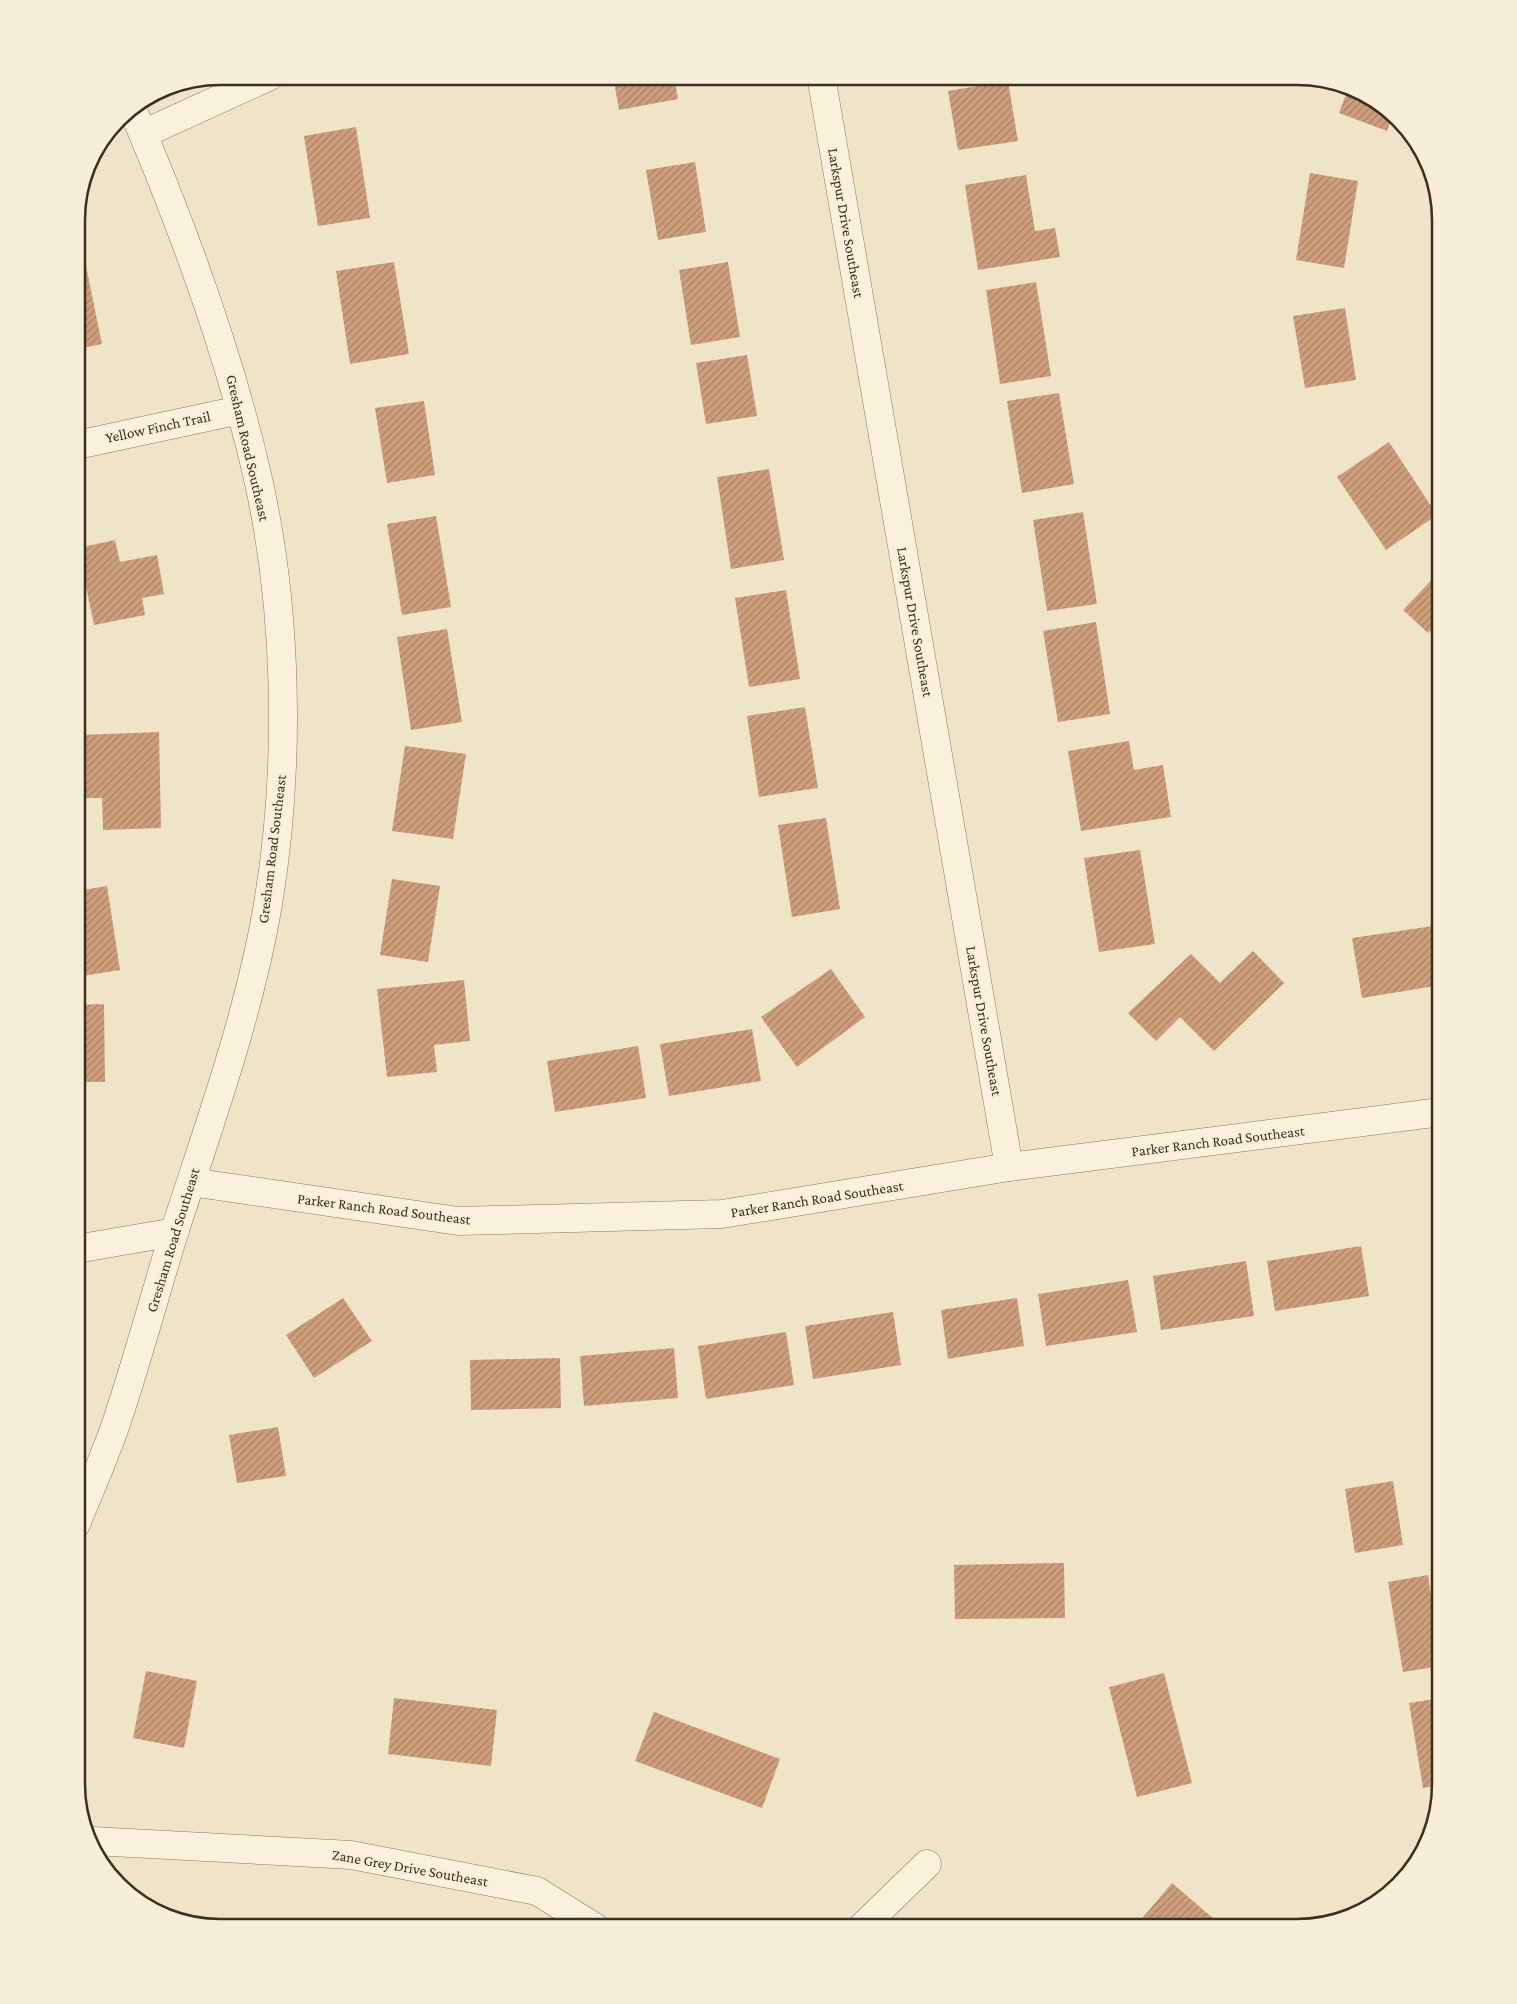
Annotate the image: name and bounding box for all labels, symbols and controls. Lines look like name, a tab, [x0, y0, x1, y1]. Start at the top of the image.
street label: Larkspur Drive Southeast	[824, 147, 867, 300]
street label: Gresham Road Southeast	[223, 373, 273, 524]
street label: Yellow Finch Trail	[104, 408, 212, 446]
street label: Larkspur Drive Southeast	[893, 546, 936, 699]
street label: Gresham Road Southeast	[255, 773, 289, 924]
street label: Larkspur Drive Southeast	[962, 945, 1005, 1098]
street label: Parker Ranch Road Southeast	[1130, 1122, 1307, 1160]
street label: Gresham Road Southeast	[143, 1165, 203, 1314]
street label: Parker Ranch Road Southeast	[730, 1177, 905, 1221]
street label: Parker Ranch Road Southeast	[296, 1190, 473, 1228]
street label: Zane Grey Drive Southeast	[331, 1846, 490, 1891]

